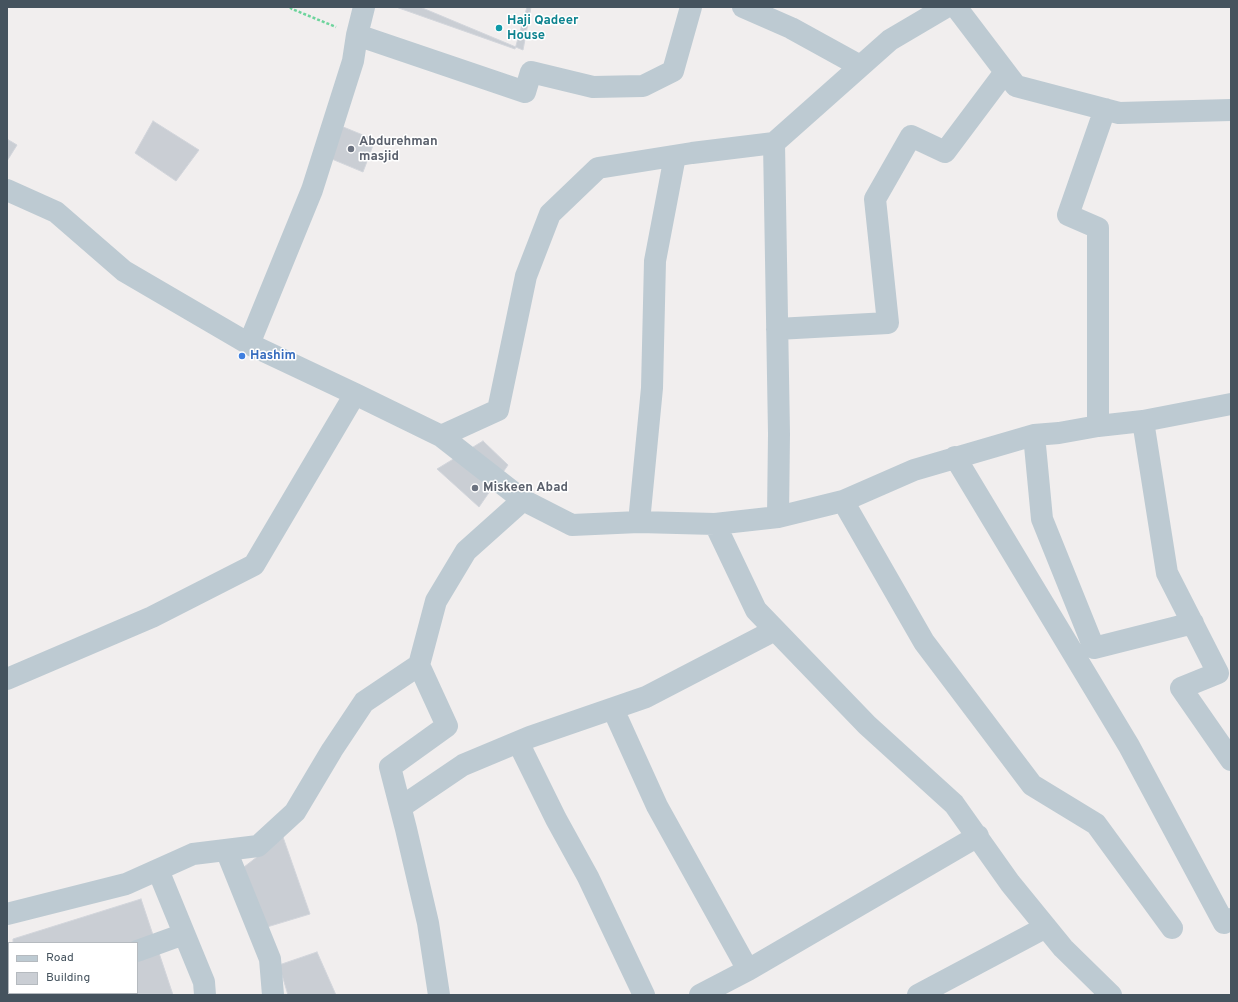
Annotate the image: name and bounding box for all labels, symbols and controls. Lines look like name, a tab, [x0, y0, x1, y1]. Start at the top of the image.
place label: Haji Qadeer House	[507, 13, 578, 44]
marker: Haji Qadeer House	[494, 23, 504, 33]
place label: Abdurehman masjid	[359, 134, 438, 165]
marker: Abdurehman masjid	[346, 144, 356, 154]
place label: Hashim	[250, 348, 296, 364]
marker: Hashim	[237, 351, 247, 361]
place label: Miskeen Abad	[483, 480, 568, 496]
marker: Miskeen Abad	[470, 483, 480, 493]
legend	[8, 942, 138, 994]
text: Road	[46, 950, 74, 966]
text: Building	[46, 970, 90, 986]

